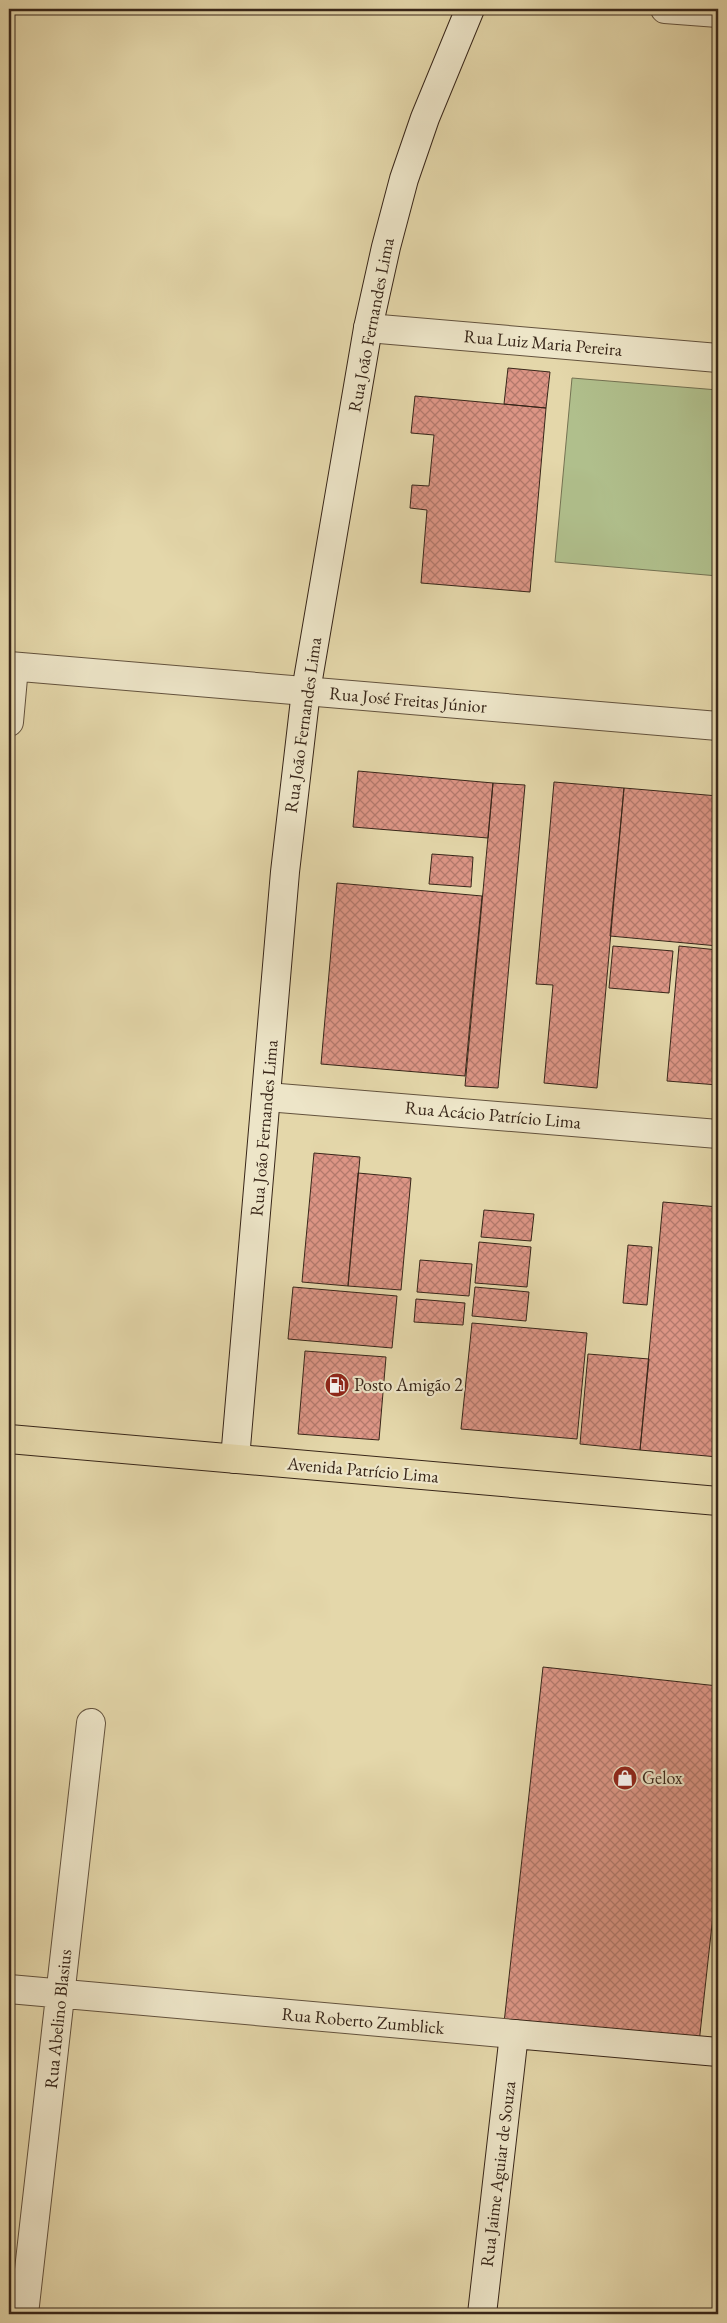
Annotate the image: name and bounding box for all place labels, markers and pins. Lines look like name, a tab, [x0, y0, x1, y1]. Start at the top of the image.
fuel station icon: Posto Amigão 2	[324, 1372, 350, 1398]
place label: Posto Amigão 2	[354, 1373, 463, 1396]
shop icon: Gelox	[612, 1765, 638, 1791]
place label: Gelox	[642, 1766, 683, 1789]

